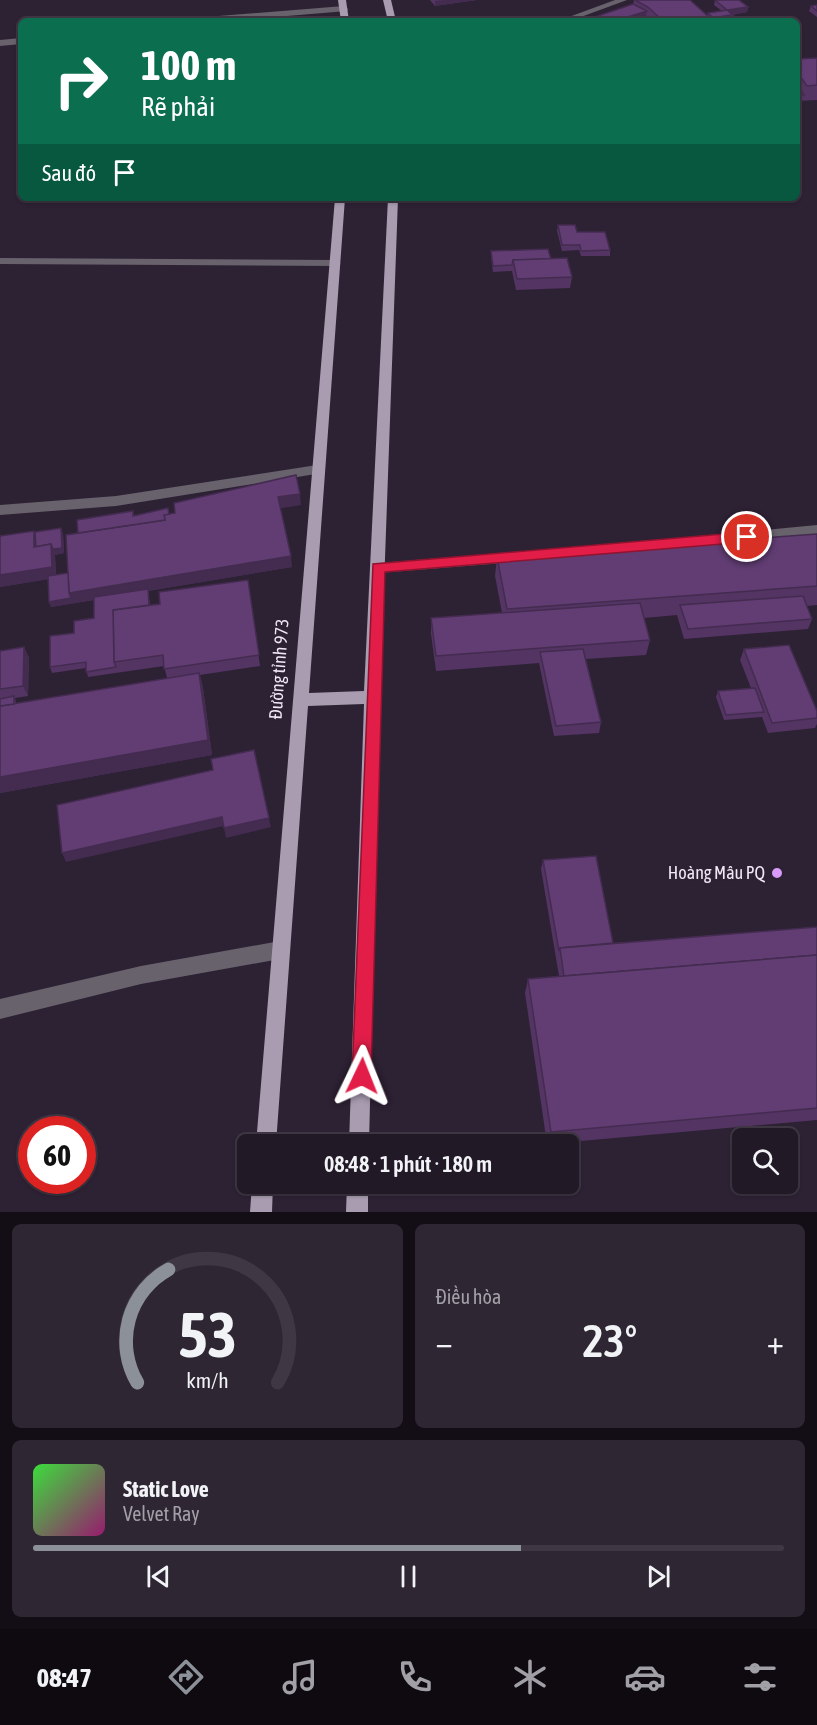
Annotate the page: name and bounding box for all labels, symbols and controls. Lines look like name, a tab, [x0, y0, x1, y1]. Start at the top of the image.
text: 100 m	[141, 41, 236, 89]
icon: right	[42, 42, 120, 120]
text: Rẽ phải	[141, 91, 215, 122]
icon: arrive	[108, 156, 141, 189]
text: Sau đó	[42, 160, 96, 186]
pin	[721, 511, 772, 562]
icon: arrive	[730, 520, 763, 553]
street label: Đường tỉnh 973	[265, 618, 292, 720]
place label: Hoàng Mâu PQ	[668, 862, 765, 883]
marker: Hoàng Mâu PQ	[770, 866, 784, 880]
position arrow	[330, 1044, 394, 1108]
speed limit sign: 60	[18, 1116, 96, 1194]
map controls	[732, 1128, 798, 1194]
button: search	[732, 1128, 798, 1194]
text: 08:48 · 1 phút · 180 m	[324, 1151, 492, 1177]
text: Điều hòa	[436, 1285, 501, 1308]
text: 53	[178, 1299, 237, 1370]
text: 23°	[582, 1315, 637, 1367]
text: −	[436, 1323, 453, 1361]
text: +	[767, 1323, 784, 1361]
text: km/h	[186, 1368, 229, 1393]
text: Static Love	[123, 1476, 209, 1502]
text: Velvet Ray	[123, 1502, 200, 1525]
icon: previous	[142, 1560, 175, 1593]
icon: pause	[392, 1560, 425, 1593]
icon: next	[642, 1560, 675, 1593]
icon: directions	[165, 1656, 207, 1698]
icon: music	[279, 1656, 321, 1698]
icon: phone	[394, 1656, 436, 1698]
icon: climate	[509, 1656, 551, 1698]
icon: car	[624, 1656, 666, 1698]
icon: filters	[739, 1656, 781, 1698]
text: 08:47	[36, 1662, 92, 1693]

